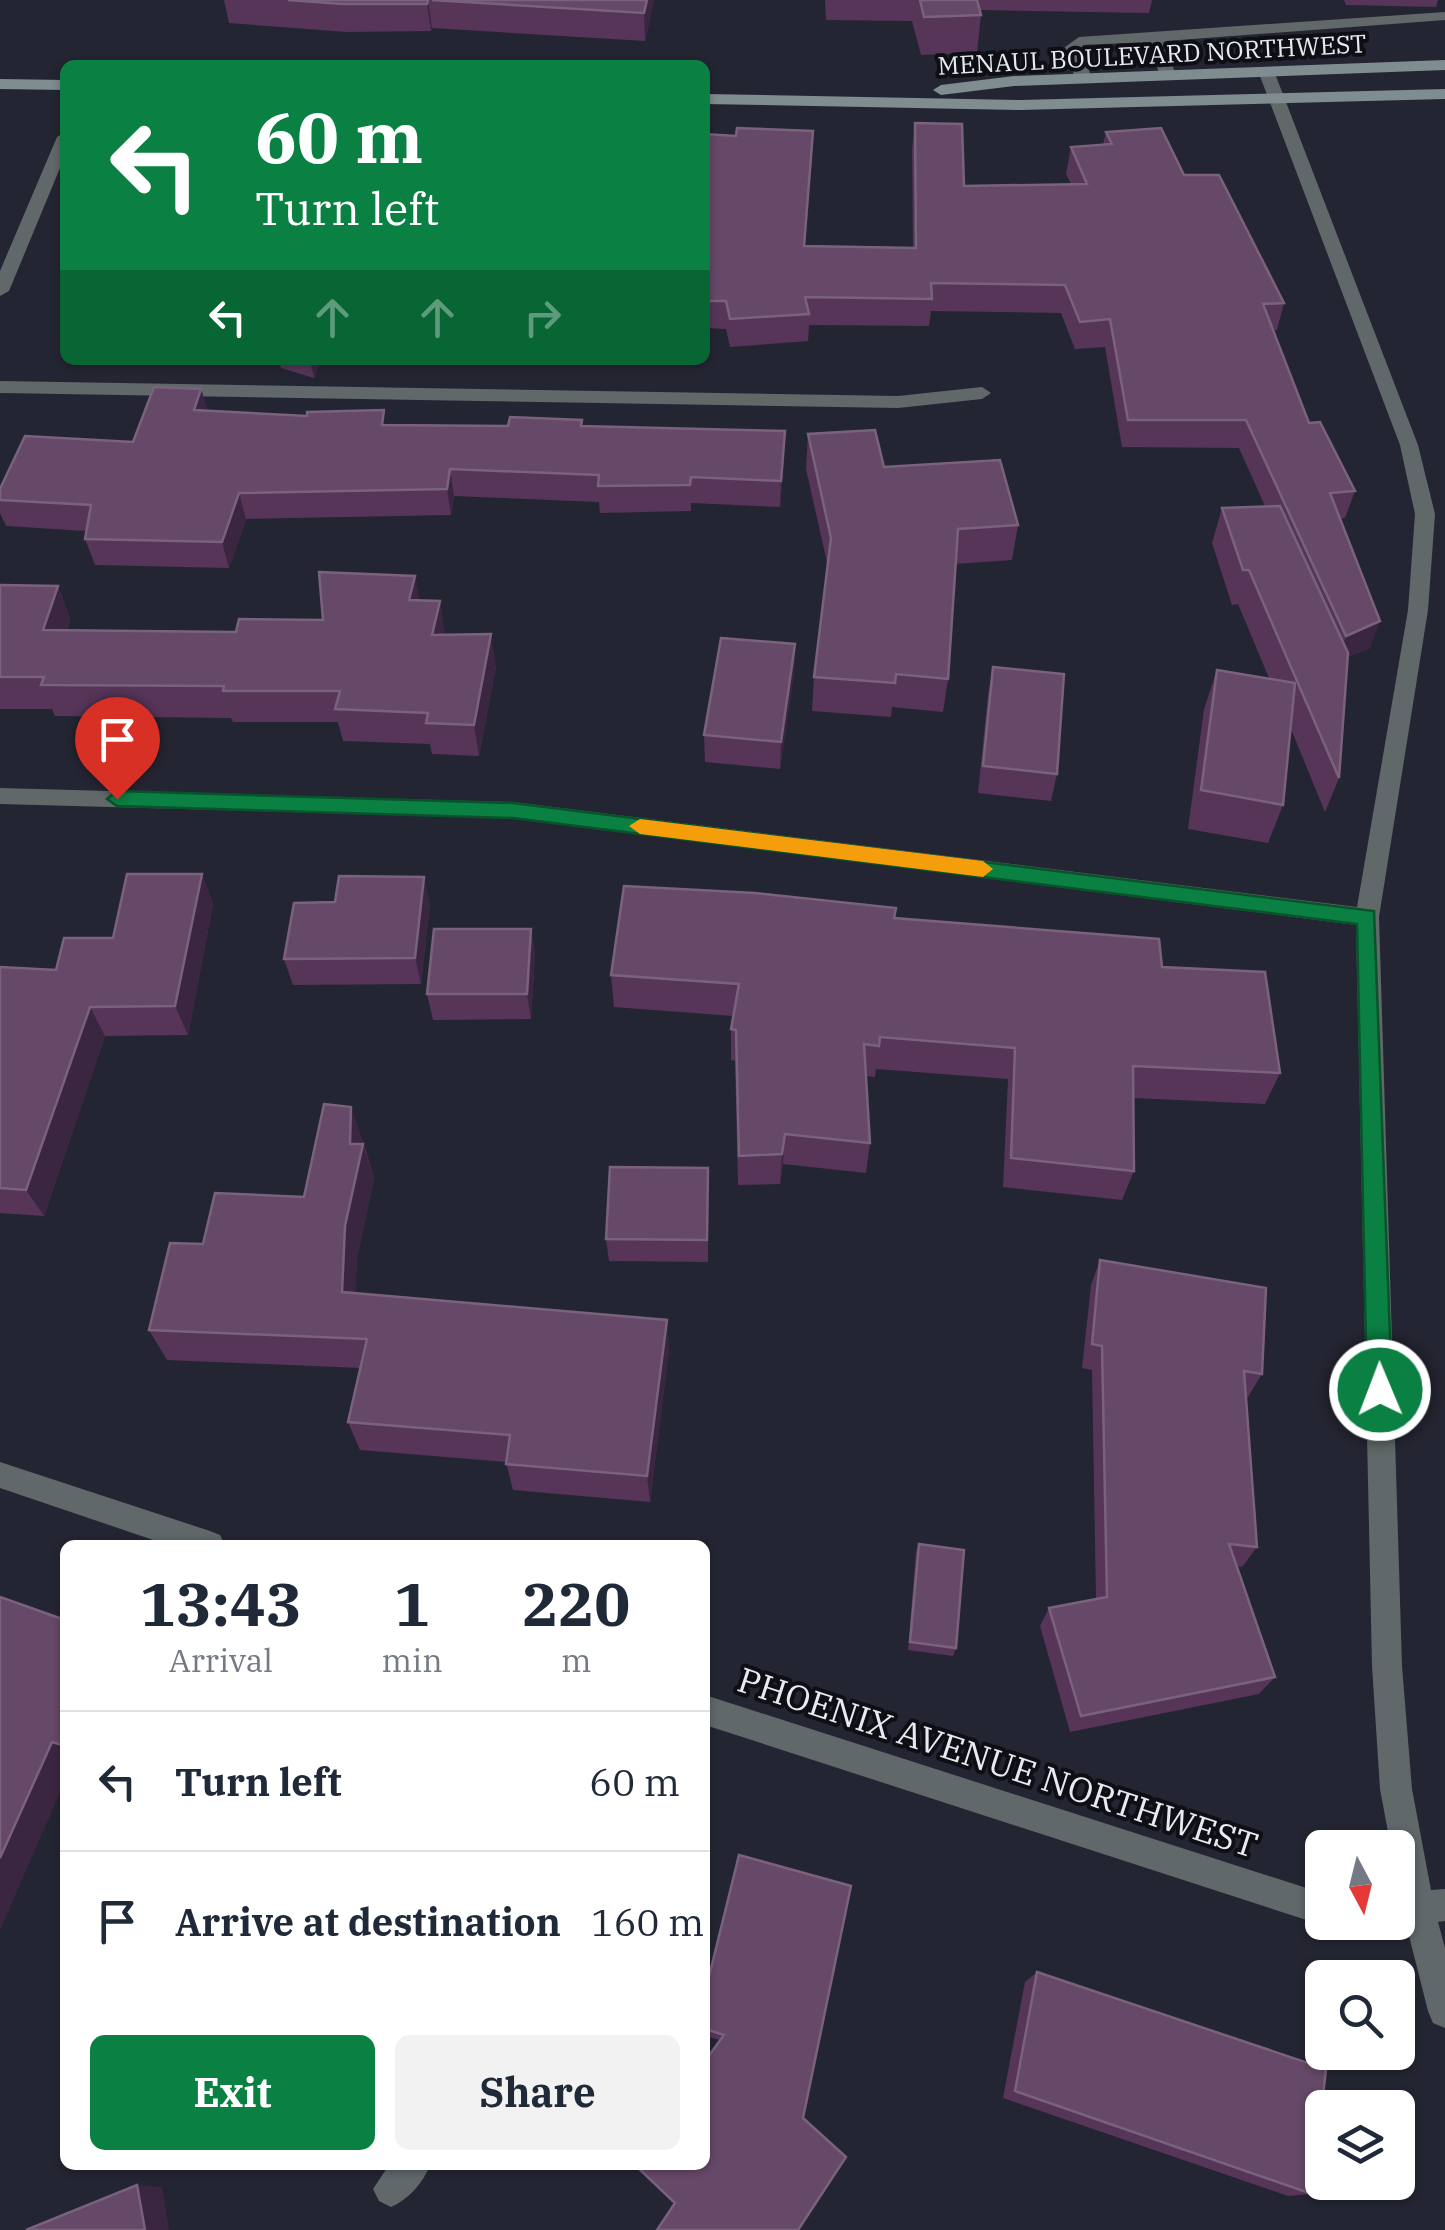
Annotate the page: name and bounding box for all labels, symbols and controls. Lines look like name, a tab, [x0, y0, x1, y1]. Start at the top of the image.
street label: MENAUL BOULEVARD NORTHWEST	[937, 26, 1367, 82]
text: 60 m	[255, 91, 423, 182]
icon: left	[90, 100, 220, 230]
text: Turn left	[255, 179, 439, 237]
icon: left	[200, 290, 255, 345]
icon: ahead	[305, 290, 360, 345]
icon: ahead	[410, 290, 465, 345]
icon: right	[515, 290, 570, 345]
pin	[75, 697, 160, 800]
icon: arrive	[90, 712, 145, 767]
position arrow	[1328, 1338, 1432, 1442]
text: 13:43	[140, 1564, 302, 1643]
text: 1	[394, 1564, 430, 1643]
text: 220	[522, 1564, 630, 1643]
text: Arrival	[169, 1639, 273, 1681]
text: min	[382, 1639, 443, 1681]
text: m	[561, 1639, 592, 1681]
street label: PHOENIX AVENUE NORTHWEST	[732, 1656, 1264, 1868]
icon: left	[90, 1754, 145, 1809]
text: Turn left	[175, 1757, 342, 1806]
text: 60 m	[589, 1757, 680, 1806]
north arrow	[1305, 1830, 1415, 1940]
map controls	[1305, 1830, 1415, 2200]
icon: arrive	[90, 1894, 145, 1949]
text: Arrive at destination	[175, 1897, 561, 1946]
text: 160 m	[591, 1897, 704, 1946]
button: search	[1305, 1960, 1415, 2070]
button: Exit	[90, 2035, 375, 2150]
button: Share	[395, 2035, 680, 2150]
button: layers	[1305, 2090, 1415, 2200]

